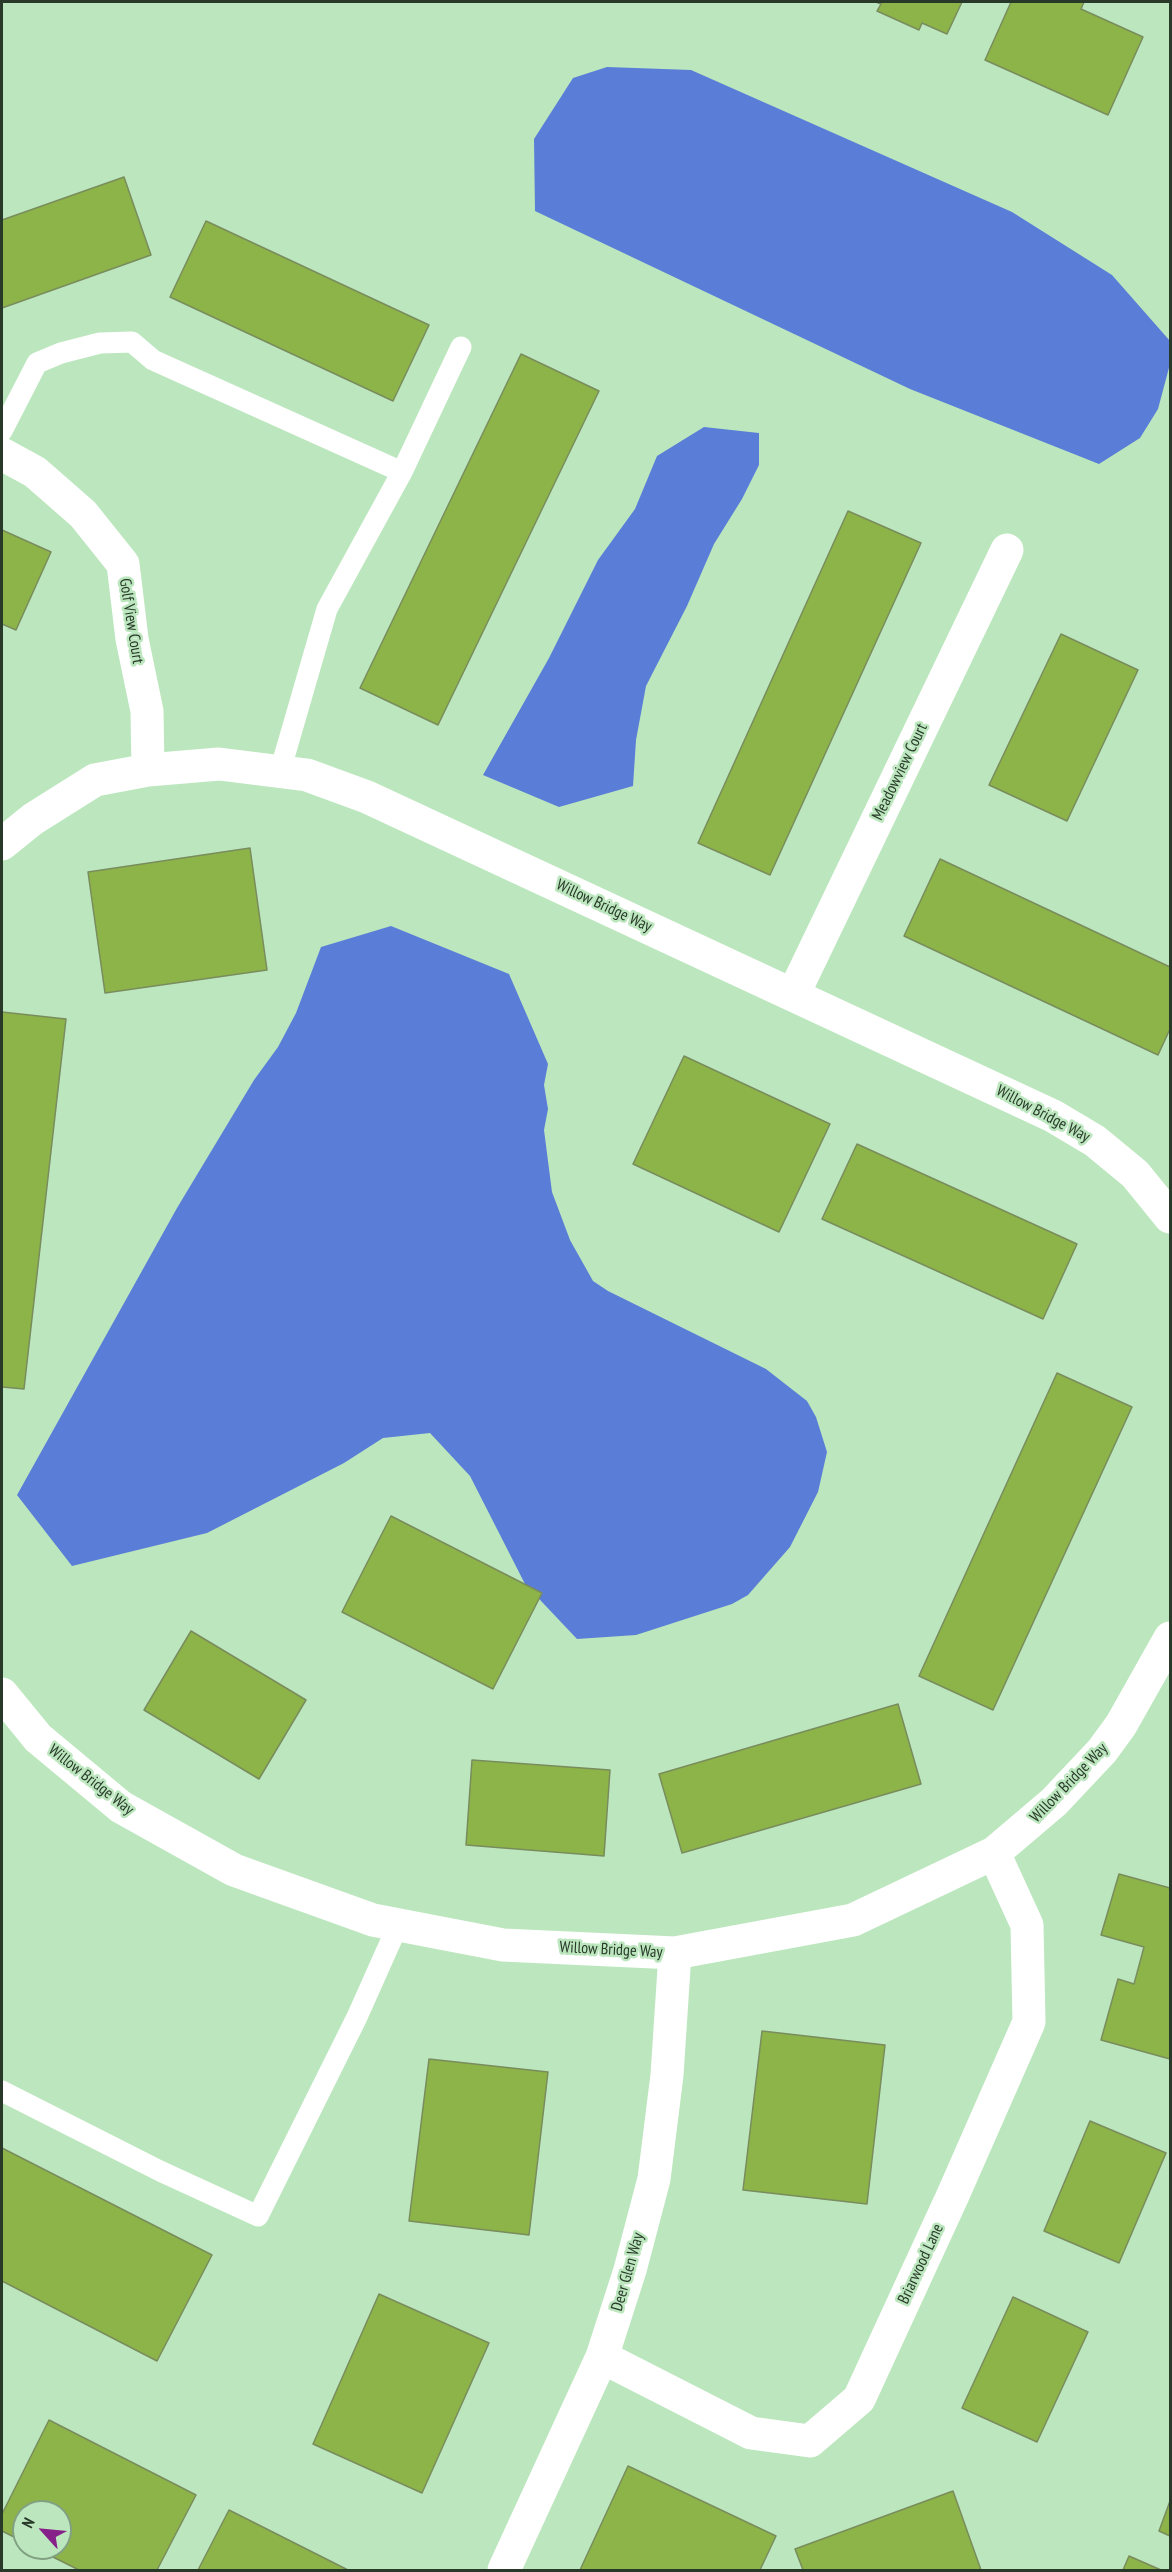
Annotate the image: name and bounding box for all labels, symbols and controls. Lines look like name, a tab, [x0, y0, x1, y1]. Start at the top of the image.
street label: Golf View Court	[115, 577, 147, 665]
street label: Meadowview Court	[868, 720, 932, 824]
street label: Willow Bridge Way	[553, 876, 655, 936]
street label: Willow Bridge Way	[993, 1081, 1093, 1147]
street label: Willow Bridge Way	[1026, 1739, 1112, 1827]
street label: Willow Bridge Way	[44, 1741, 138, 1819]
street label: Willow Bridge Way	[559, 1938, 663, 1962]
street label: Briarwood Lane	[894, 2221, 948, 2307]
street label: Deer Glen Way	[608, 2231, 648, 2313]
north arrow	[12, 2500, 72, 2560]
text: N	[17, 2514, 39, 2531]

